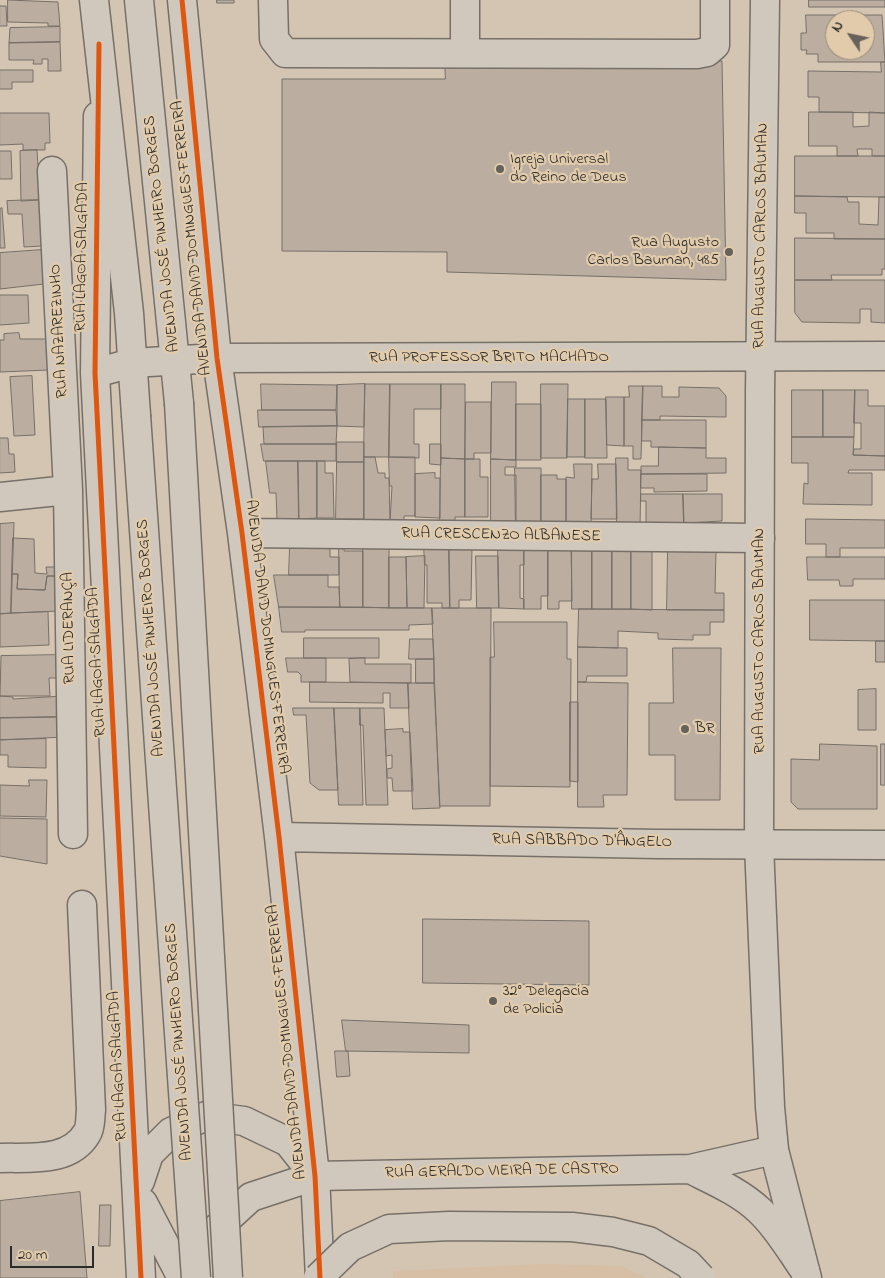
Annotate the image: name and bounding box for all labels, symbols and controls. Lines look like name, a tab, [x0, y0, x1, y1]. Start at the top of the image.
north arrow	[825, 10, 875, 60]
text: N	[827, 17, 849, 37]
street label: AVENIDA DAVID DOMINGUES FERREIRA	[169, 100, 217, 376]
street label: AVENIDA JOSÉ PINHEIRO BORGES	[141, 115, 185, 353]
street label: RUA AUGUSTO CARLOS BAUMAN	[750, 123, 774, 349]
place label: Igreja Universal do Reino de Deus	[510, 150, 627, 188]
marker: Igreja Universal do Reino de Deus	[494, 163, 506, 175]
street label: RUA LAGOA SALGADA	[72, 182, 94, 332]
place label: Rua Augusto Carlos Bauman, 485	[588, 233, 719, 271]
marker: Rua Augusto Carlos Bauman, 485	[723, 246, 735, 258]
street label: RUA NAZAREZINHO	[47, 263, 73, 399]
street label: RUA PROFESSOR BRITO MACHADO	[369, 348, 609, 368]
street label: AVENIDA DAVID DOMINGUES FERREIRA	[240, 499, 292, 775]
street label: AVENIDA JOSÉ PINHEIRO BORGES	[134, 519, 170, 757]
street label: RUA CRESCENZO ALBANESE	[401, 525, 601, 547]
street label: RUA AUGUSTO CARLOS BAUMAN	[750, 528, 770, 754]
street label: RUA LIDERANÇA	[59, 572, 81, 684]
street label: RUA LAGOA SALGADA	[84, 587, 112, 737]
place label: BR	[695, 719, 715, 739]
marker: BR	[679, 723, 691, 735]
street label: RUA SABBADO D'ÂNGELO	[492, 831, 672, 853]
street label: AVENIDA DAVID DOMINGUES FERREIRA	[264, 904, 312, 1180]
street label: AVENIDA JOSÉ PINHEIRO BORGES	[162, 923, 198, 1161]
place label: 32° Delegacia de Policia	[503, 982, 589, 1020]
street label: RUA LAGOA SALGADA	[105, 991, 133, 1141]
marker: 32° Delegacia de Policia	[487, 995, 499, 1007]
street label: RUA GERALDO VIEIRA DE CASTRO	[385, 1160, 619, 1184]
scale bar	[12, 1236, 96, 1268]
text: 20 m	[18, 1244, 47, 1266]

